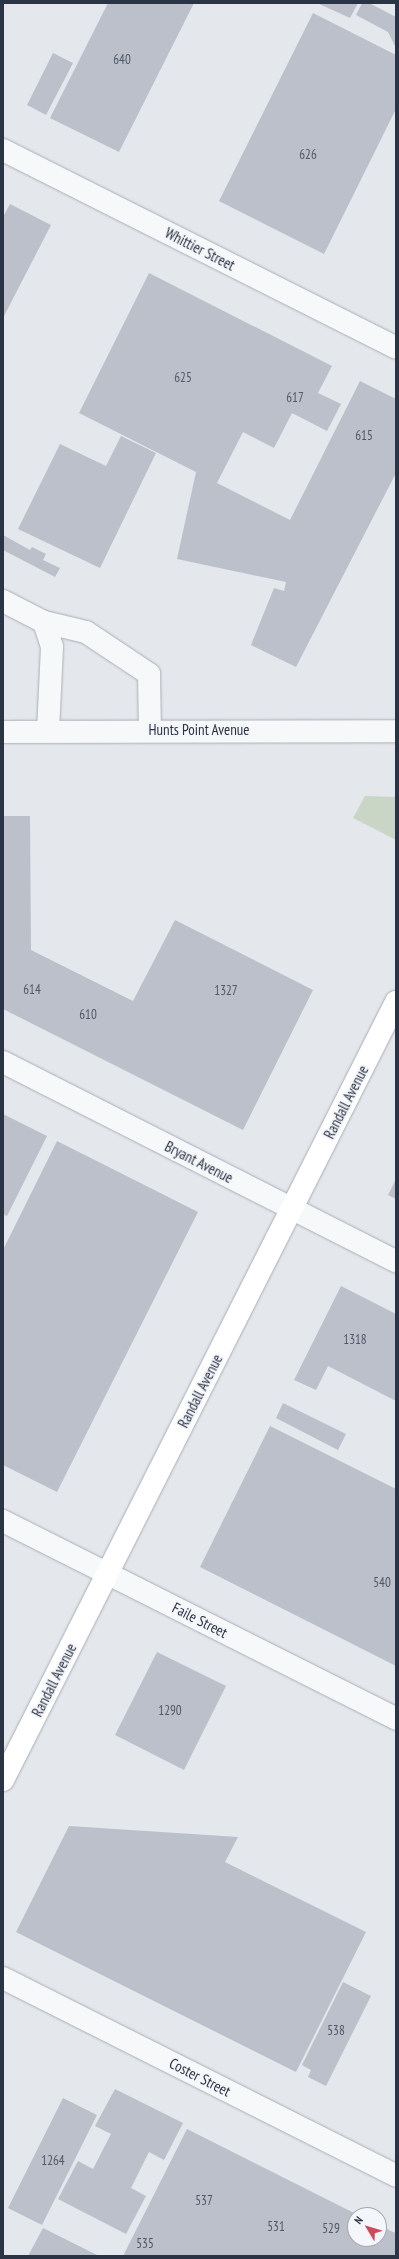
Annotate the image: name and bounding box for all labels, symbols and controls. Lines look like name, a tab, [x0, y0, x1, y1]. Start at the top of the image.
house number: 640	[113, 52, 131, 68]
house number: 626	[299, 147, 317, 163]
street label: Whittier Street	[162, 224, 238, 274]
house number: 625	[174, 370, 192, 386]
house number: 617	[286, 390, 304, 406]
house number: 615	[355, 428, 373, 444]
street label: Hunts Point Avenue	[148, 721, 250, 739]
house number: 614	[23, 982, 41, 998]
house number: 1327	[214, 983, 238, 999]
house number: 610	[79, 1007, 97, 1023]
street label: Randall Avenue	[320, 1062, 372, 1142]
street label: Bryant Avenue	[162, 1137, 236, 1187]
house number: 1318	[343, 1332, 367, 1348]
street label: Randall Avenue	[174, 1351, 226, 1431]
house number: 540	[373, 1575, 391, 1591]
street label: Faile Street	[169, 1599, 231, 1641]
street label: Randall Avenue	[28, 1640, 80, 1720]
house number: 1290	[158, 1703, 182, 1719]
house number: 538	[327, 2023, 345, 2039]
street label: Coster Street	[166, 2054, 234, 2100]
house number: 1264	[41, 2153, 65, 2169]
house number: 537	[195, 2193, 213, 2209]
north arrow	[347, 2207, 387, 2247]
text: N	[351, 2214, 366, 2227]
house number: 531	[267, 2219, 285, 2235]
house number: 529	[322, 2221, 340, 2237]
house number: 535	[136, 2236, 154, 2252]

